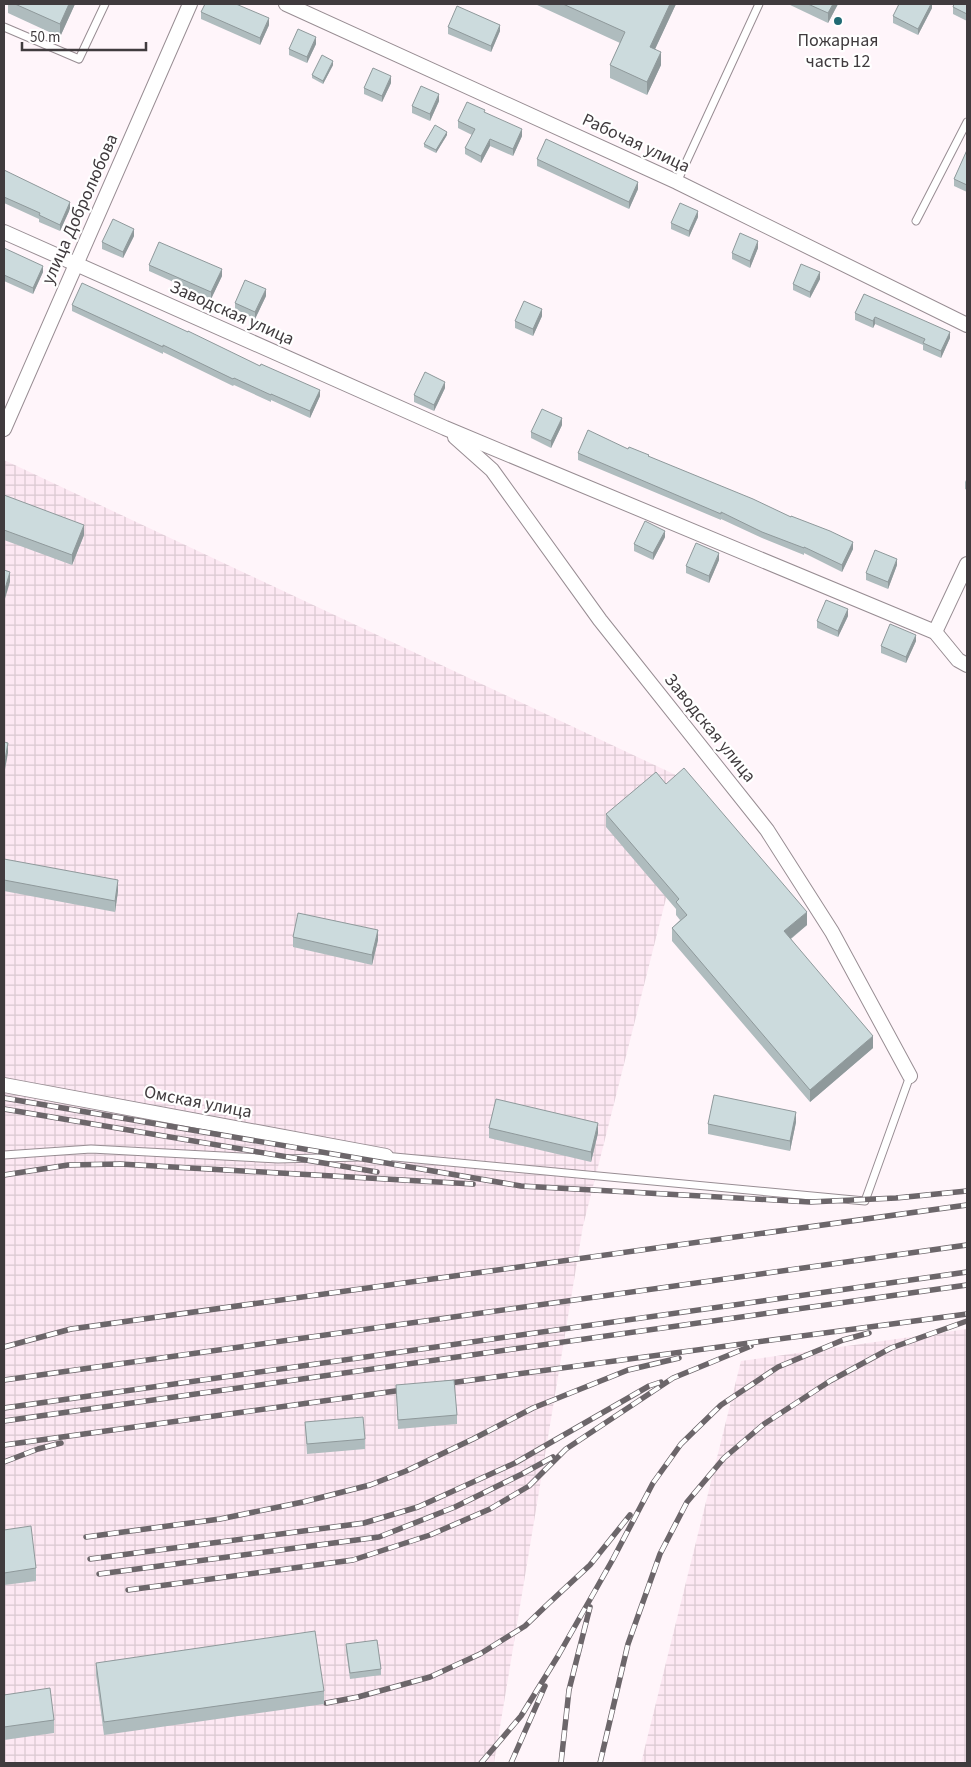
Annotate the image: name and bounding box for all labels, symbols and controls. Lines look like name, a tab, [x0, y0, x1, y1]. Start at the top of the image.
marker: Пожарная часть 12	[832, 15, 844, 27]
scale bar	[22, 20, 146, 52]
text: 50 m	[30, 27, 60, 48]
place label: Пожарная часть 12	[797, 28, 879, 74]
street label: Рабочая улица	[578, 107, 694, 179]
street label: улица Добролюбова	[36, 130, 124, 288]
street label: Заводская улица	[166, 274, 298, 352]
street label: Заводская улица	[658, 668, 762, 788]
street label: Омская улица	[142, 1079, 254, 1125]

